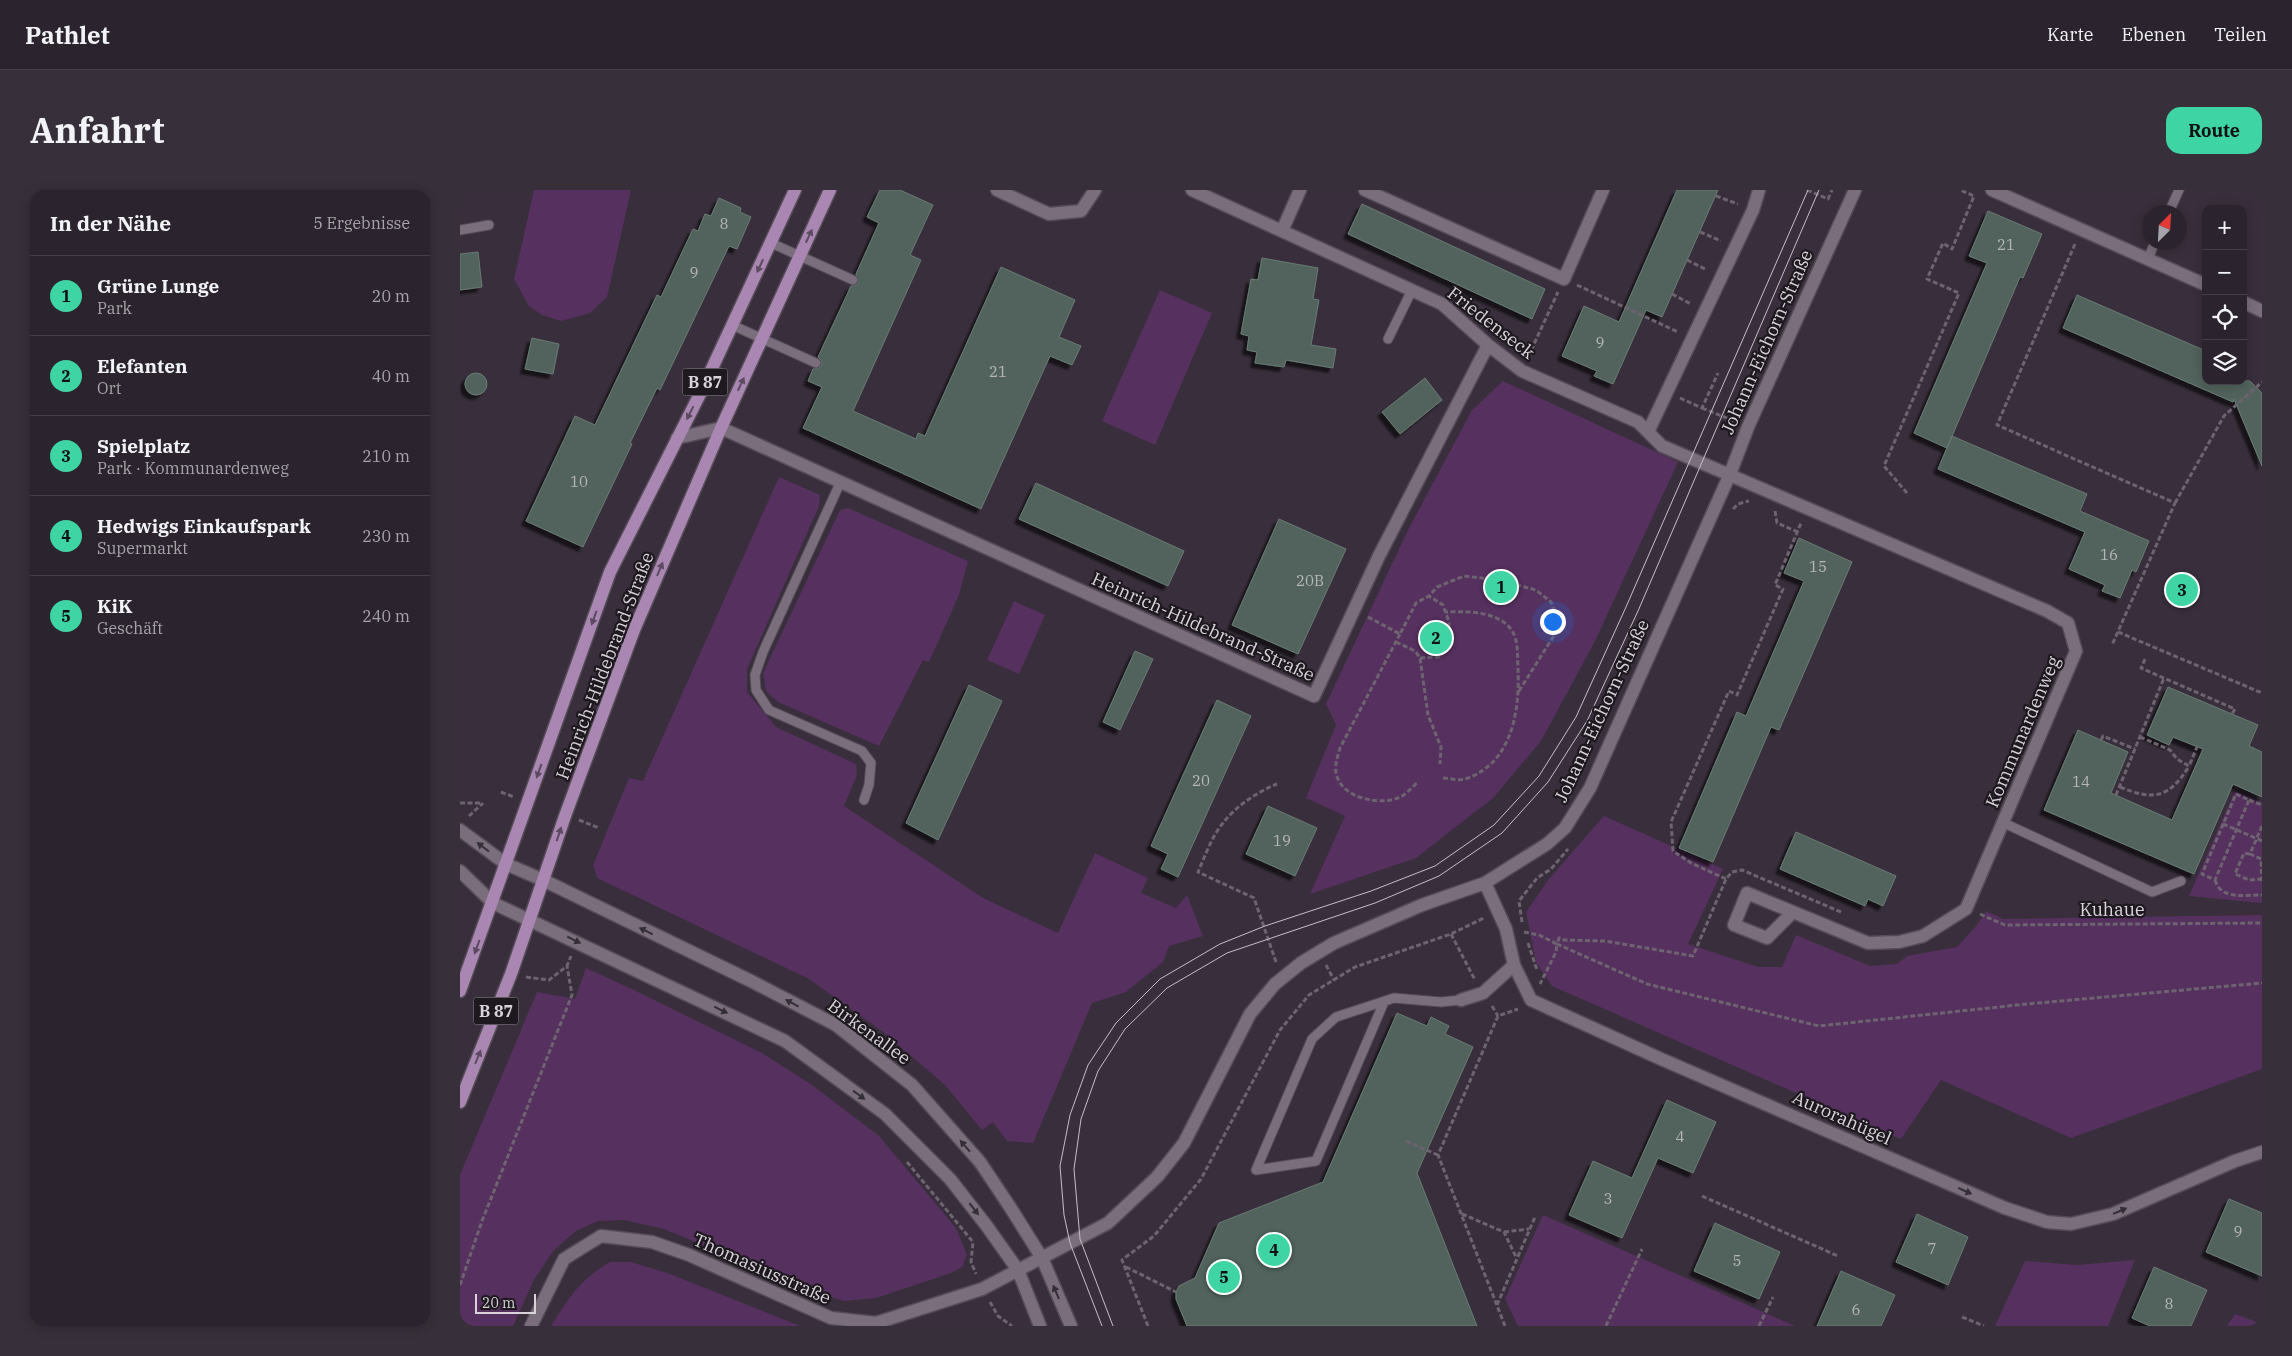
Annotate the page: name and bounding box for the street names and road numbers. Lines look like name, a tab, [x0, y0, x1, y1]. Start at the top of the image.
street label: Johann-Eichorn-Straße	[1715, 246, 1818, 438]
street label: Friedenseck	[1443, 281, 1540, 364]
road number: B 87	[682, 368, 728, 396]
street label: Heinrich-Hildebrand-Straße	[550, 549, 659, 783]
street label: Heinrich-Hildebrand-Straße	[1088, 567, 1318, 686]
street label: Johann-Eichorn-Straße	[1549, 616, 1654, 806]
street label: Kommunardenweg	[1980, 652, 2065, 811]
street label: Kuhaue	[2079, 898, 2145, 921]
street label: Birkenallee	[823, 994, 915, 1069]
road number: B 87	[474, 998, 518, 1024]
street label: Aurorahügel	[1789, 1085, 1895, 1150]
street label: Thomasiusstraße	[690, 1228, 835, 1309]

